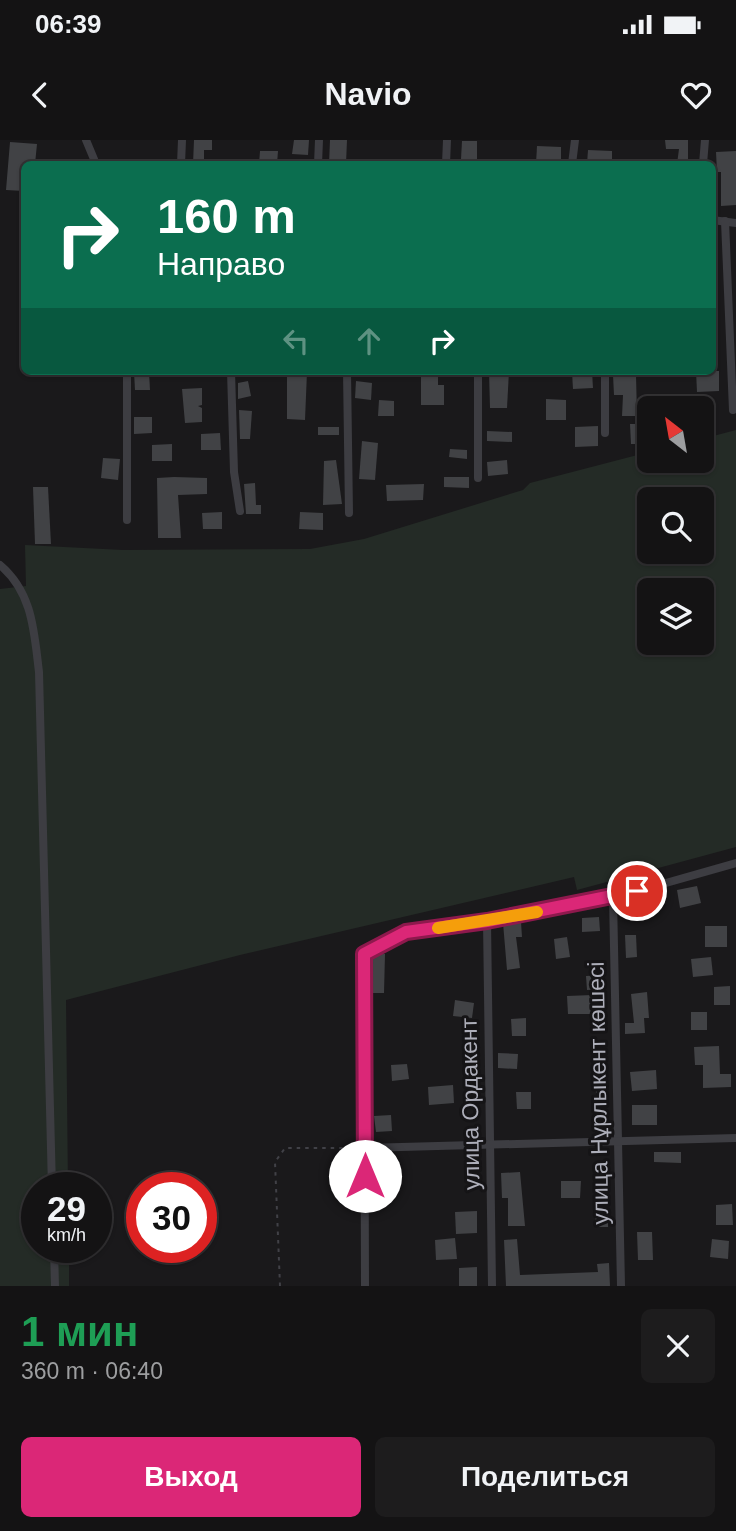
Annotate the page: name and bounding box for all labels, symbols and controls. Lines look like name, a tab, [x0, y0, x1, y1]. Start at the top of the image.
text: 06:39	[35, 9, 102, 39]
icon: back	[21, 76, 59, 114]
text: Navio	[324, 76, 412, 112]
icon: heart	[677, 76, 715, 114]
icon: right	[42, 189, 133, 280]
text: 160 m	[157, 189, 296, 243]
text: Направо	[157, 246, 285, 282]
icon: left	[277, 322, 315, 360]
icon: ahead	[350, 322, 388, 360]
icon: right	[423, 322, 461, 360]
north arrow	[637, 396, 714, 472]
map controls	[637, 396, 714, 655]
button: search	[637, 487, 714, 564]
button: layers	[637, 578, 714, 655]
pin	[607, 861, 667, 921]
icon: arrive	[618, 872, 656, 910]
street label: улица Нұрлыкент көшесі	[583, 961, 613, 1225]
street label: улица Ордакент	[455, 1017, 485, 1190]
position arrow	[328, 1139, 402, 1213]
speed limit sign: 30	[126, 1172, 217, 1263]
text: 29	[47, 1189, 86, 1228]
text: km/h	[47, 1225, 86, 1245]
text: 1 мин	[21, 1308, 138, 1355]
button: close	[641, 1309, 715, 1383]
text: 360 m · 06:40	[21, 1358, 163, 1384]
button: Выход	[21, 1437, 361, 1517]
button: Поделиться	[375, 1437, 715, 1517]

